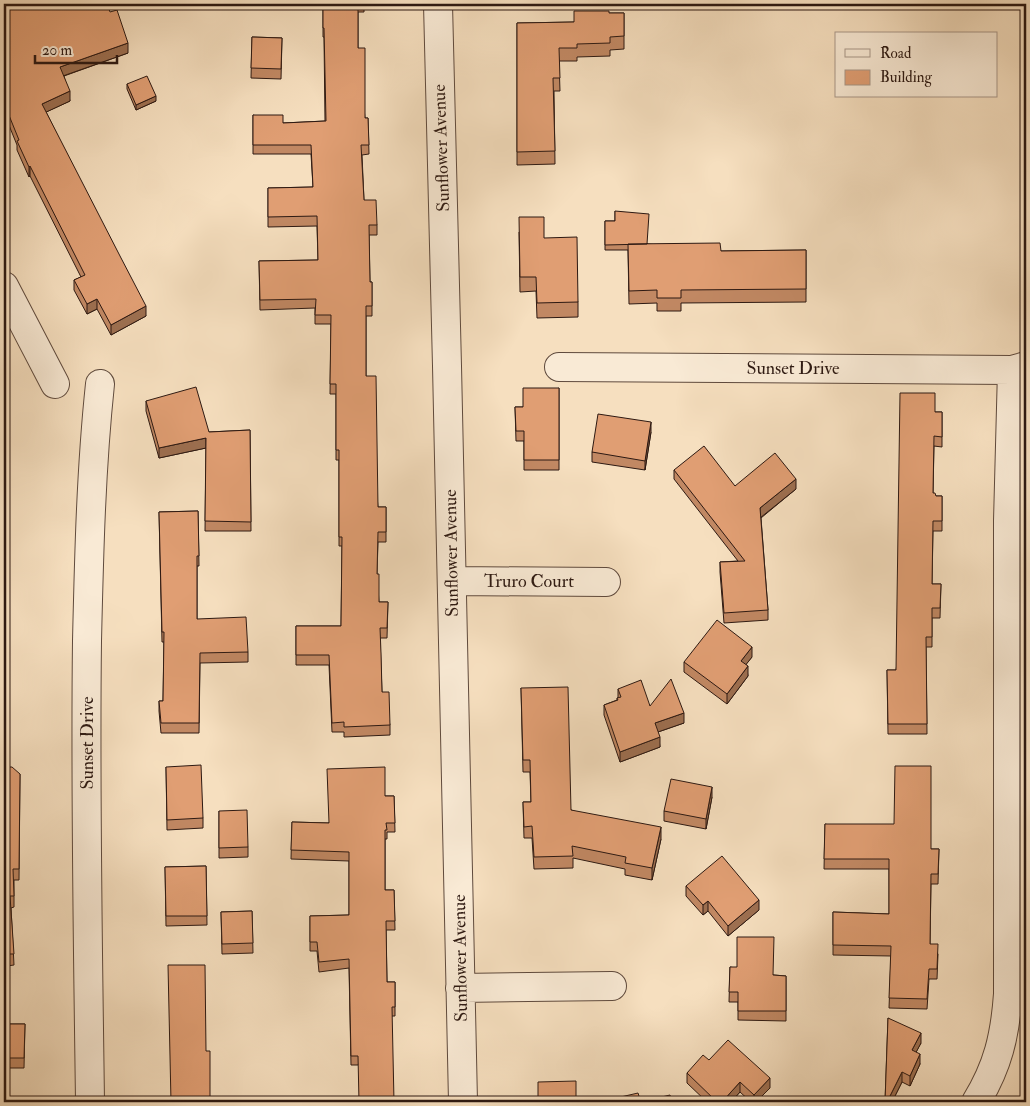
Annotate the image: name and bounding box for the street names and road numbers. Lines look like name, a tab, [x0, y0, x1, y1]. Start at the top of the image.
street label: Sunflower Avenue	[428, 83, 455, 212]
street label: Sunset Drive	[746, 357, 840, 380]
street label: Sunflower Avenue	[439, 489, 464, 617]
street label: Truro Court	[484, 570, 574, 593]
street label: Sunset Drive	[76, 696, 99, 790]
street label: Sunflower Avenue	[448, 894, 473, 1022]

